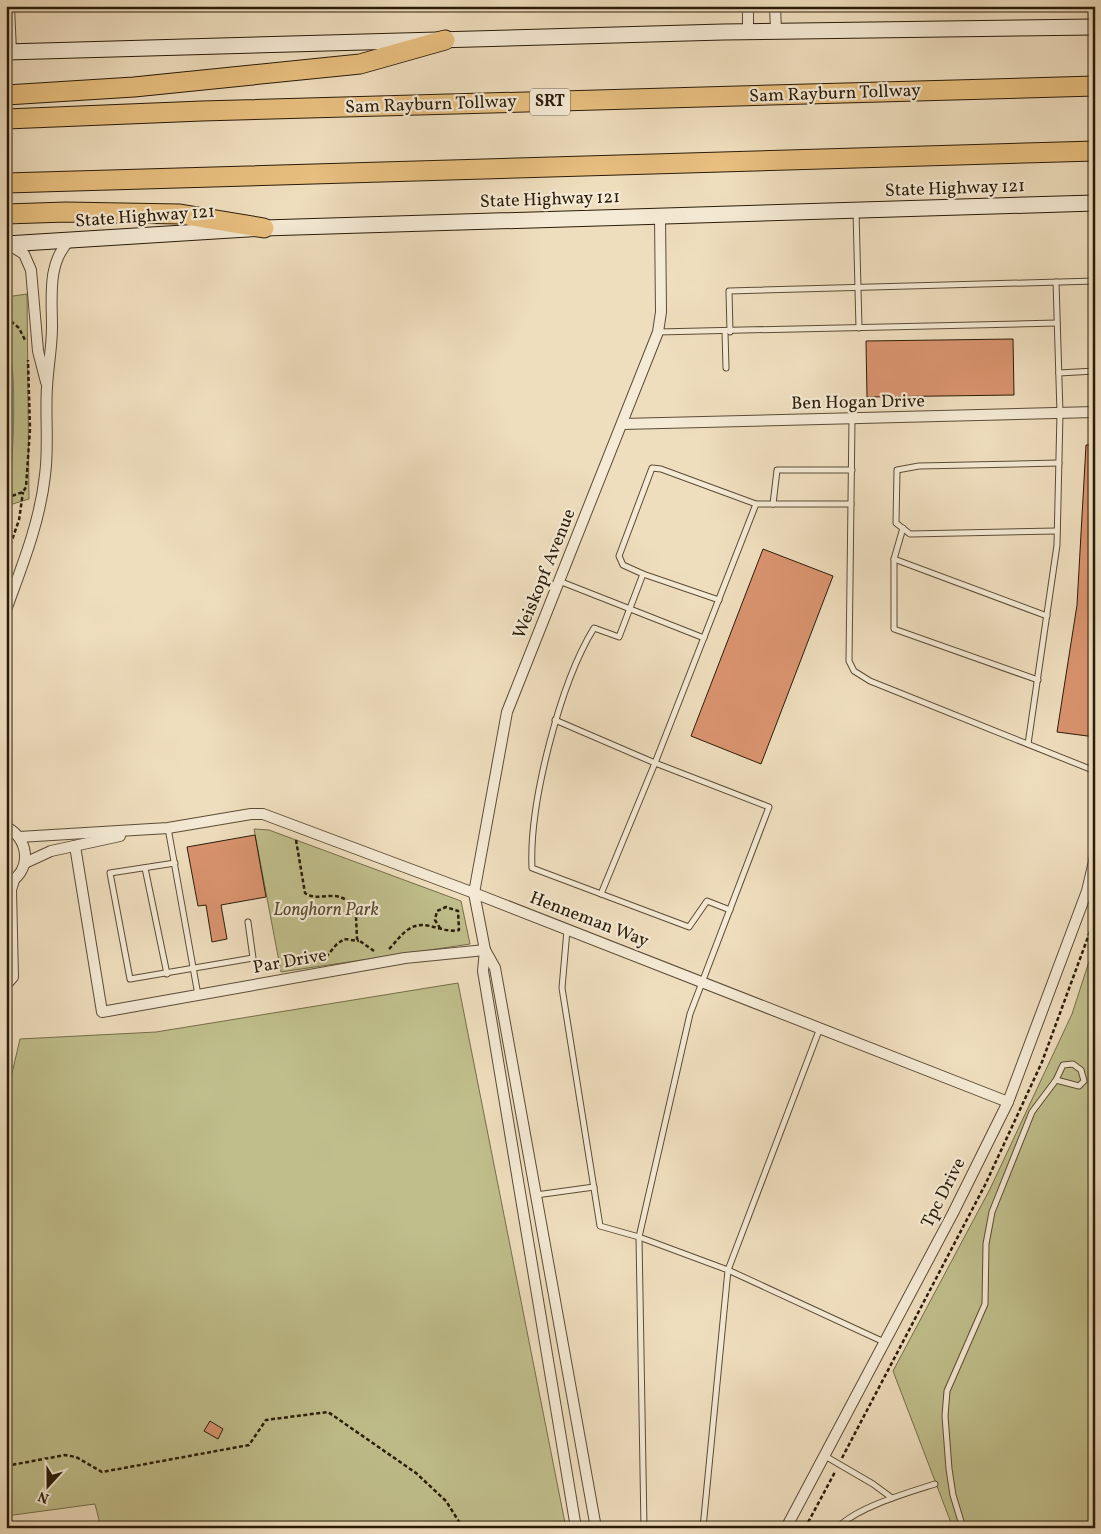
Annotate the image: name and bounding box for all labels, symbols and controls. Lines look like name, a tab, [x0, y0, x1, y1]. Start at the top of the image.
street label: Sam Rayburn Tollway	[749, 79, 922, 109]
road number: SRT	[530, 88, 570, 115]
street label: Sam Rayburn Tollway	[345, 90, 518, 120]
street label: State Highway 121	[885, 174, 1025, 204]
street label: State Highway 121	[480, 185, 620, 215]
street label: State Highway 121	[74, 200, 216, 234]
street label: Ben Hogan Drive	[791, 389, 925, 417]
street label: Weiskopf Avenue	[508, 505, 582, 643]
street label: Henneman Way	[526, 886, 652, 954]
park label: Longhorn Park	[273, 898, 379, 923]
street label: Par Drive	[251, 943, 329, 981]
street label: Tpc Drive	[916, 1154, 972, 1232]
north arrow	[22, 1462, 72, 1512]
text: N	[36, 1486, 52, 1507]

